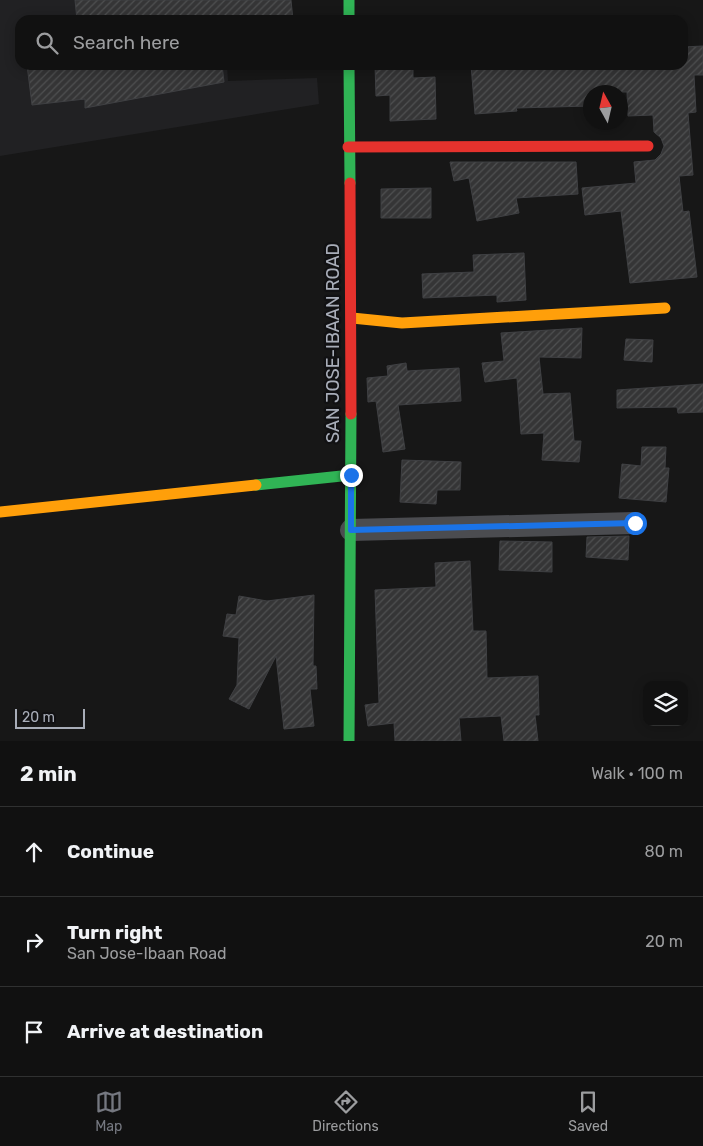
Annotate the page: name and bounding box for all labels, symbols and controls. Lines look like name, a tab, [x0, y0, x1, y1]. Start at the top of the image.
search box	[15, 15, 688, 70]
icon: search	[33, 29, 61, 57]
text: Search here	[73, 31, 180, 54]
north arrow	[583, 85, 628, 130]
street label: SAN JOSE-IBAAN ROAD	[322, 243, 344, 443]
route end	[340, 464, 363, 487]
route start	[624, 512, 647, 535]
map controls	[643, 681, 688, 726]
button: layers	[643, 681, 688, 726]
scale bar	[15, 706, 85, 729]
text: 20 m	[22, 709, 55, 726]
text: 2 min	[20, 761, 77, 786]
text: Walk · 100 m	[591, 764, 683, 783]
icon: ahead	[20, 838, 48, 866]
text: Continue	[67, 840, 154, 863]
text: 80 m	[645, 842, 683, 861]
text: Turn right	[67, 921, 162, 944]
icon: right	[20, 928, 48, 956]
text: 20 m	[645, 932, 683, 951]
text: San Jose-Ibaan Road	[67, 944, 227, 963]
icon: arrive	[20, 1018, 48, 1046]
text: Arrive at destination	[67, 1020, 263, 1043]
tab: Map	[95, 1088, 123, 1135]
tab: Directions	[312, 1088, 379, 1135]
tab: Saved	[568, 1088, 608, 1135]

